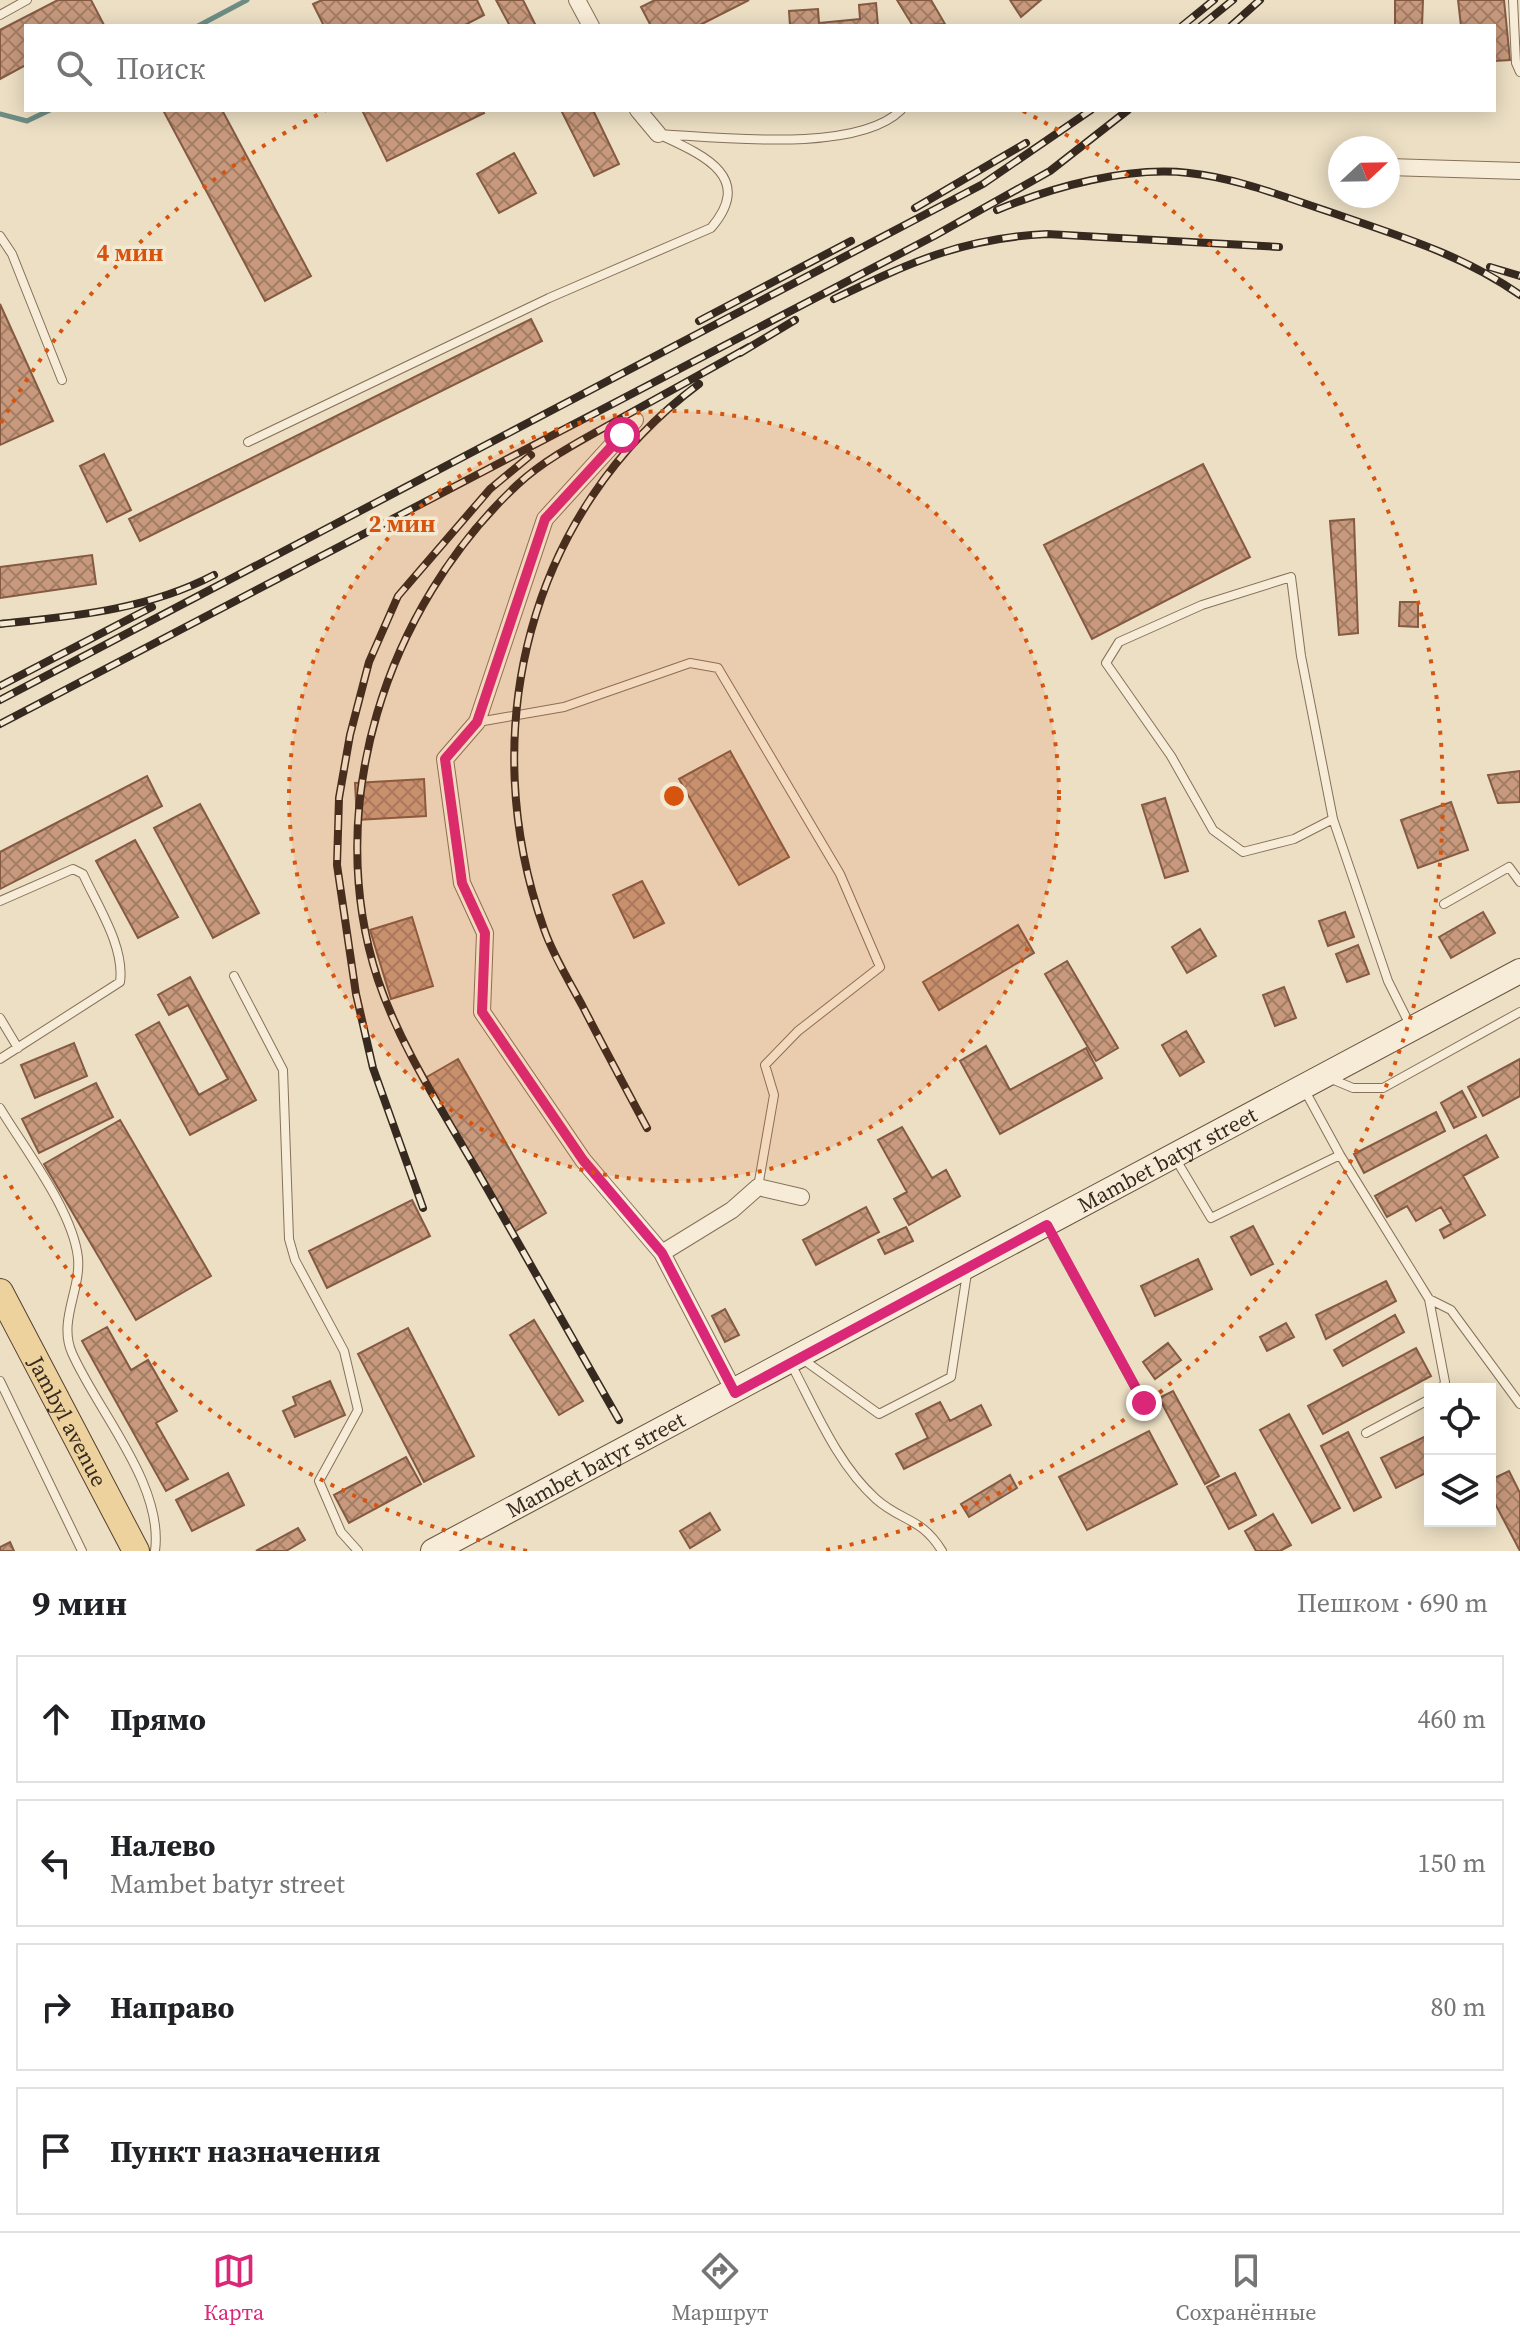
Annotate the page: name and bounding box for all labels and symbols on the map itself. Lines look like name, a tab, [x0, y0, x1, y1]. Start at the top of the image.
north arrow	[1328, 136, 1400, 208]
text: 4 мин	[96, 236, 164, 269]
route start	[604, 417, 640, 453]
text: 2 мин	[368, 507, 436, 540]
centre of rings	[660, 782, 688, 810]
street label: Mambet batyr street	[1072, 1099, 1263, 1219]
street label: Jambyl avenue	[21, 1350, 114, 1492]
route end	[1126, 1385, 1162, 1421]
street label: Mambet batyr street	[501, 1404, 691, 1524]

